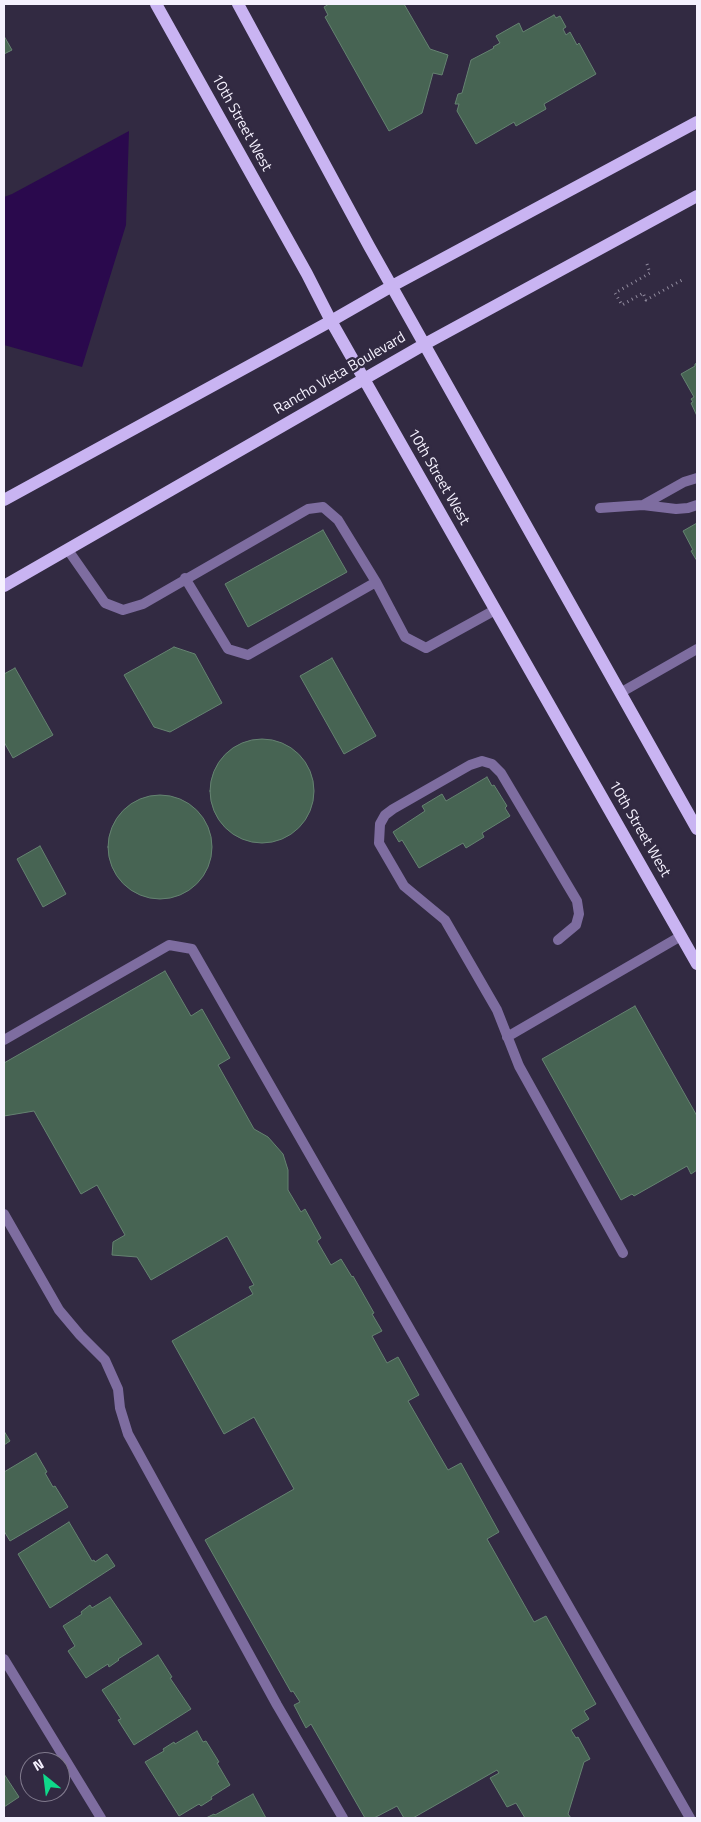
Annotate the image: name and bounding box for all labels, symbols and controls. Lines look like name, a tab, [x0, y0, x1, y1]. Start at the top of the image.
street label: 10th Street West	[207, 71, 275, 175]
street label: Rancho Vista Boulevard	[271, 329, 409, 419]
street label: 10th Street West	[403, 426, 473, 528]
street label: 10th Street West	[604, 778, 674, 880]
north arrow	[20, 1752, 70, 1802]
text: N	[29, 1753, 47, 1776]

